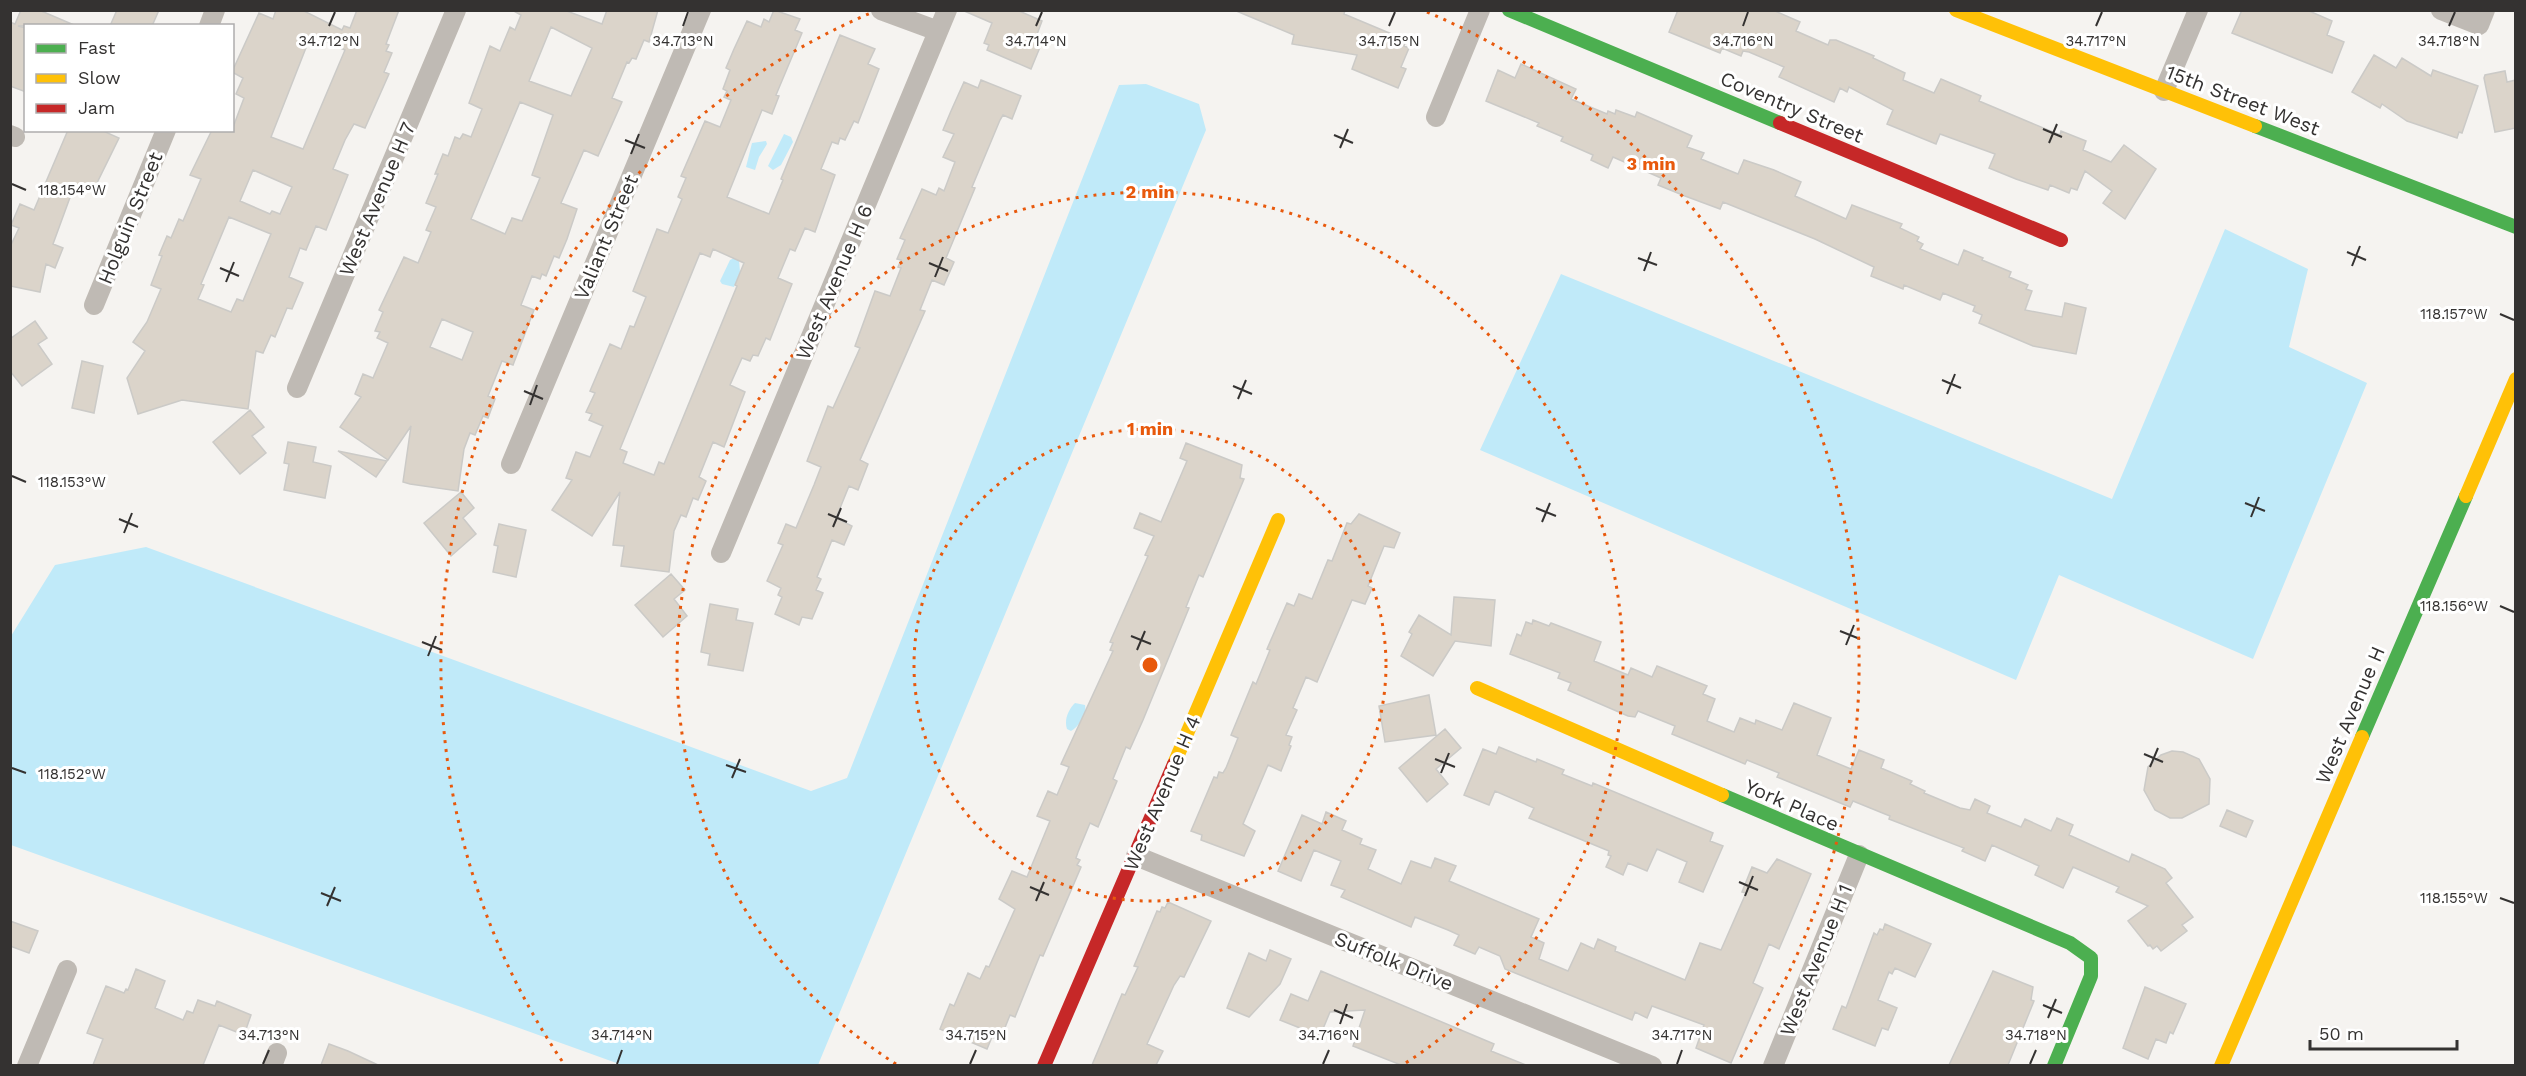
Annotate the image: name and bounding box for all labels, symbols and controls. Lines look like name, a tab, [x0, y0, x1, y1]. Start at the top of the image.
legend	[24, 24, 234, 132]
text: 34.712°N	[298, 32, 360, 50]
text: 34.713°N	[652, 32, 714, 50]
text: 34.714°N	[1005, 32, 1067, 50]
text: 34.715°N	[1358, 32, 1420, 50]
text: 34.716°N	[1712, 32, 1774, 50]
text: 34.717°N	[2065, 32, 2127, 50]
text: 34.718°N	[2418, 32, 2480, 50]
text: Fast	[78, 37, 116, 58]
street label: 15th Street West	[2163, 60, 2324, 141]
street label: Coventry Street	[1717, 66, 1868, 148]
text: Slow	[78, 67, 121, 88]
text: Jam	[78, 97, 115, 118]
street label: West Avenue H 7	[334, 119, 420, 279]
street label: Holguin Street	[93, 148, 168, 288]
text: 3 min	[1626, 153, 1676, 174]
street label: Valiant Street	[569, 170, 643, 303]
text: 118.154°W	[38, 181, 106, 199]
text: 2 min	[1125, 181, 1175, 202]
street label: West Avenue H 6	[790, 201, 878, 363]
text: 118.157°W	[2420, 305, 2488, 323]
text: 1 min	[1127, 418, 1173, 439]
text: 118.153°W	[38, 473, 106, 491]
text: 118.156°W	[2420, 597, 2488, 615]
street label: West Avenue H	[2310, 643, 2390, 787]
centre of rings	[1140, 655, 1160, 675]
street label: West Avenue H 4	[1118, 712, 1206, 874]
text: 118.152°W	[38, 765, 106, 783]
street label: York Place	[1741, 774, 1843, 836]
street label: West Avenue H 1	[1775, 881, 1857, 1039]
text: 118.155°W	[2420, 889, 2488, 907]
street label: Suffolk Drive	[1331, 926, 1457, 996]
scale bar	[2310, 1013, 2457, 1051]
text: 50 m	[2319, 1023, 2364, 1044]
text: 34.713°N	[238, 1026, 300, 1044]
text: 34.714°N	[591, 1026, 653, 1044]
text: 34.715°N	[945, 1026, 1007, 1044]
text: 34.716°N	[1298, 1026, 1360, 1044]
text: 34.717°N	[1651, 1026, 1713, 1044]
text: 34.718°N	[2005, 1026, 2067, 1044]

